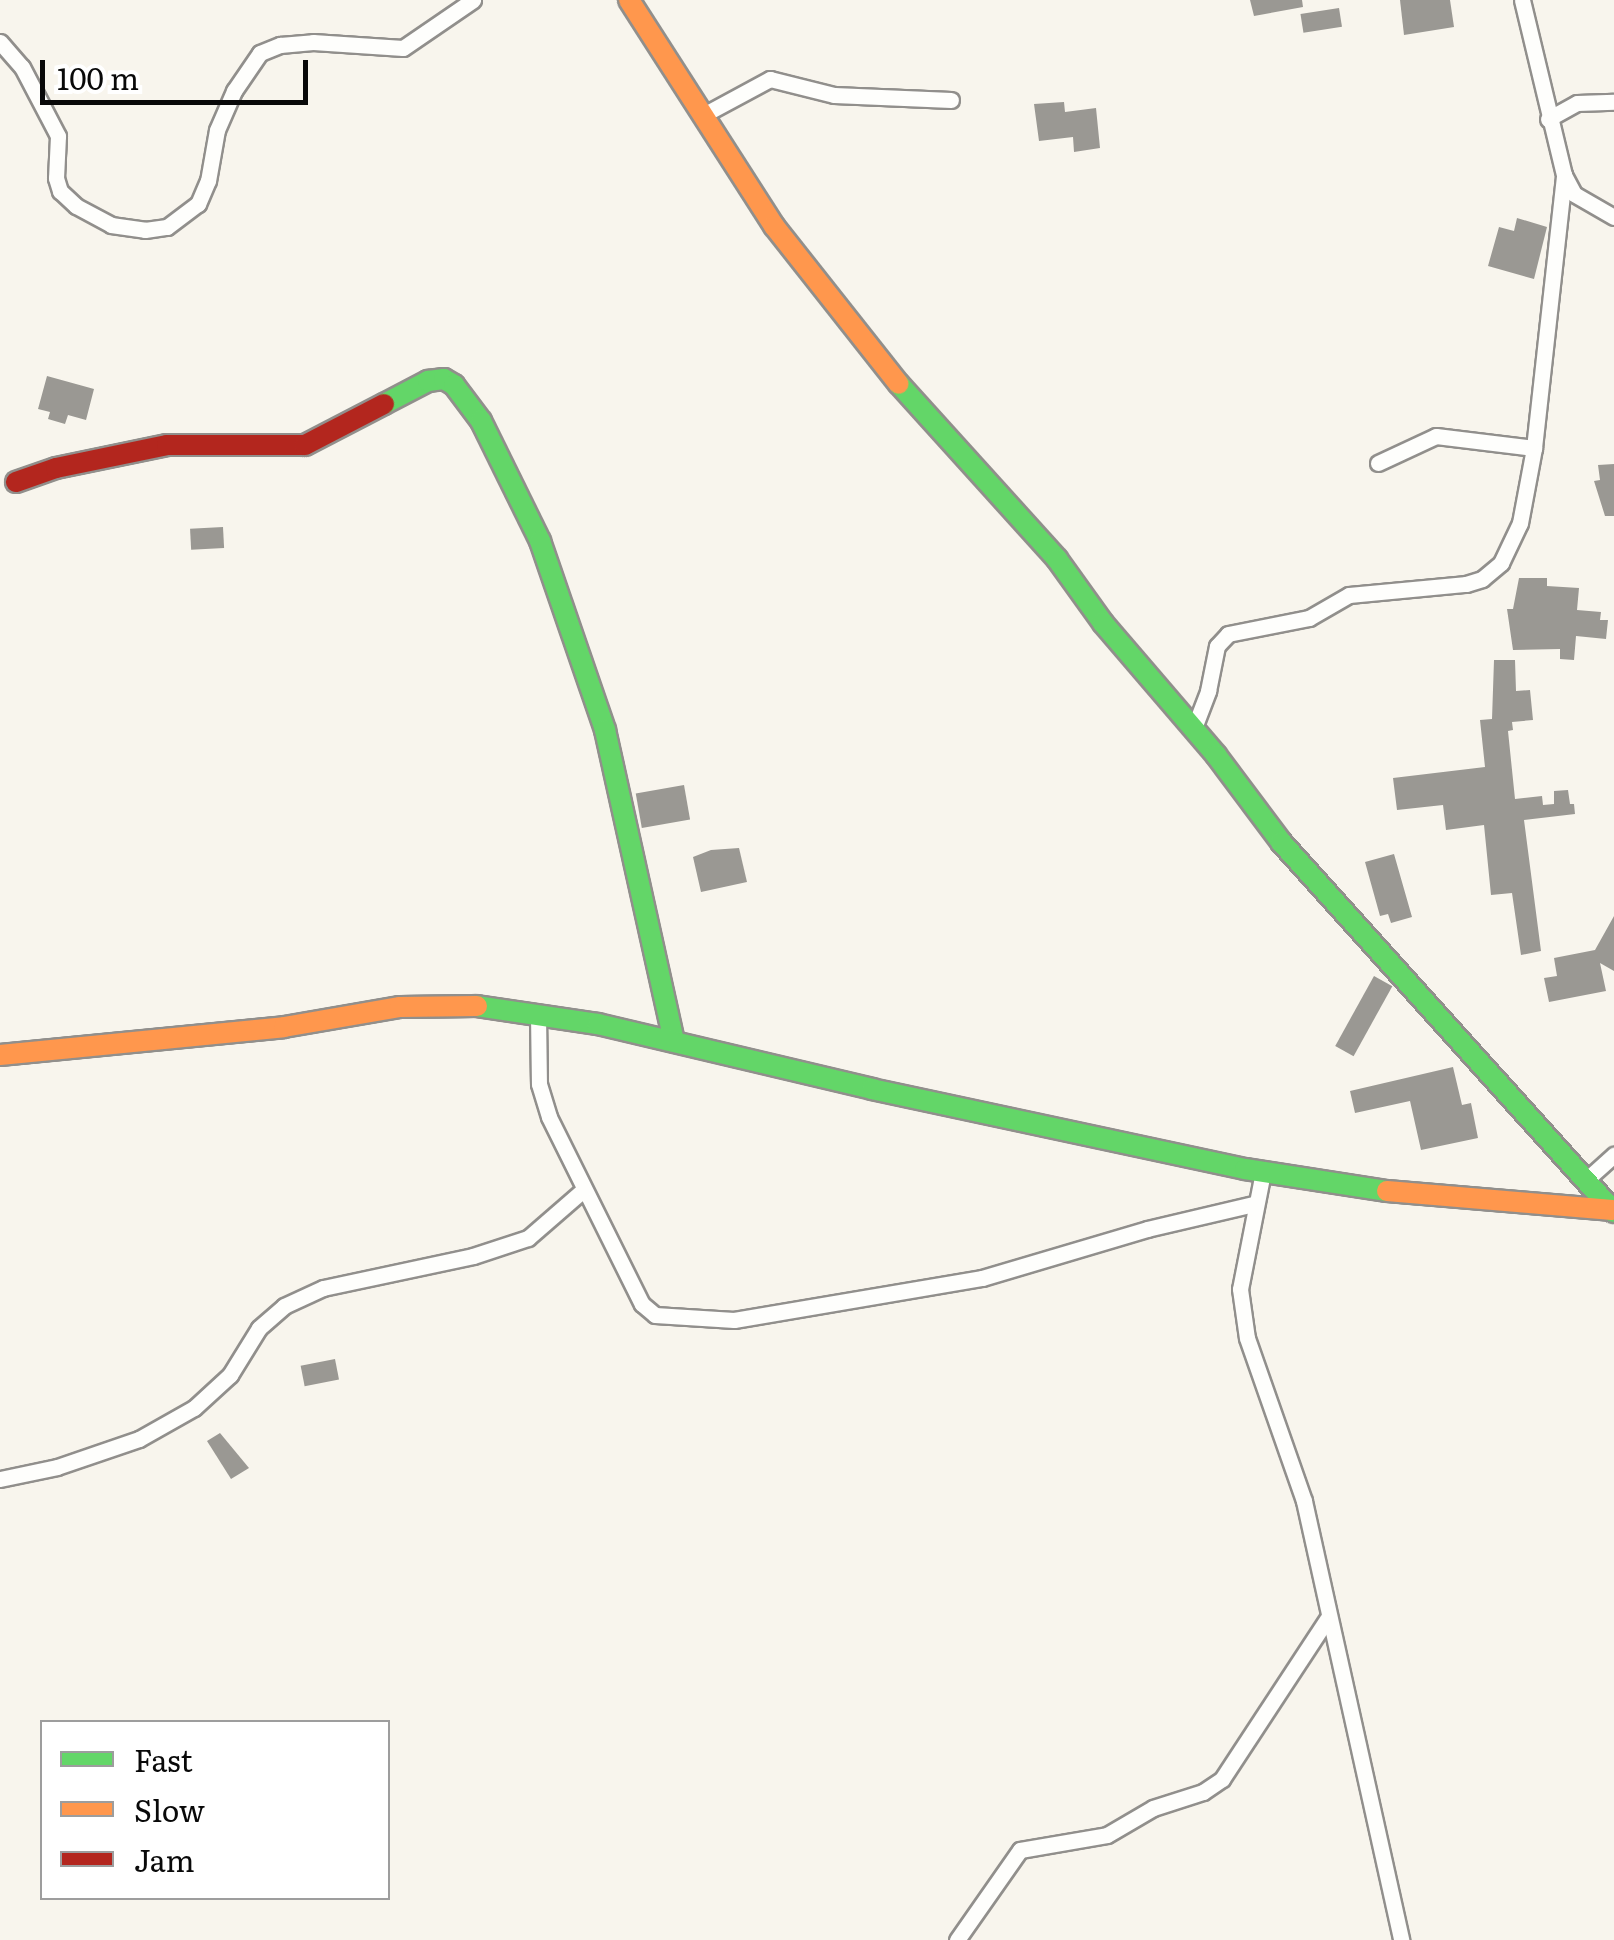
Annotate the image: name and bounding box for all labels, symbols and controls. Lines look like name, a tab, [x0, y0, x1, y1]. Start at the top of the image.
scale bar	[45, 40, 312, 102]
text: 100 m	[57, 55, 139, 99]
legend	[40, 1720, 390, 1900]
text: Fast	[134, 1737, 193, 1781]
text: Slow	[134, 1787, 205, 1831]
text: Jam	[134, 1837, 194, 1881]

